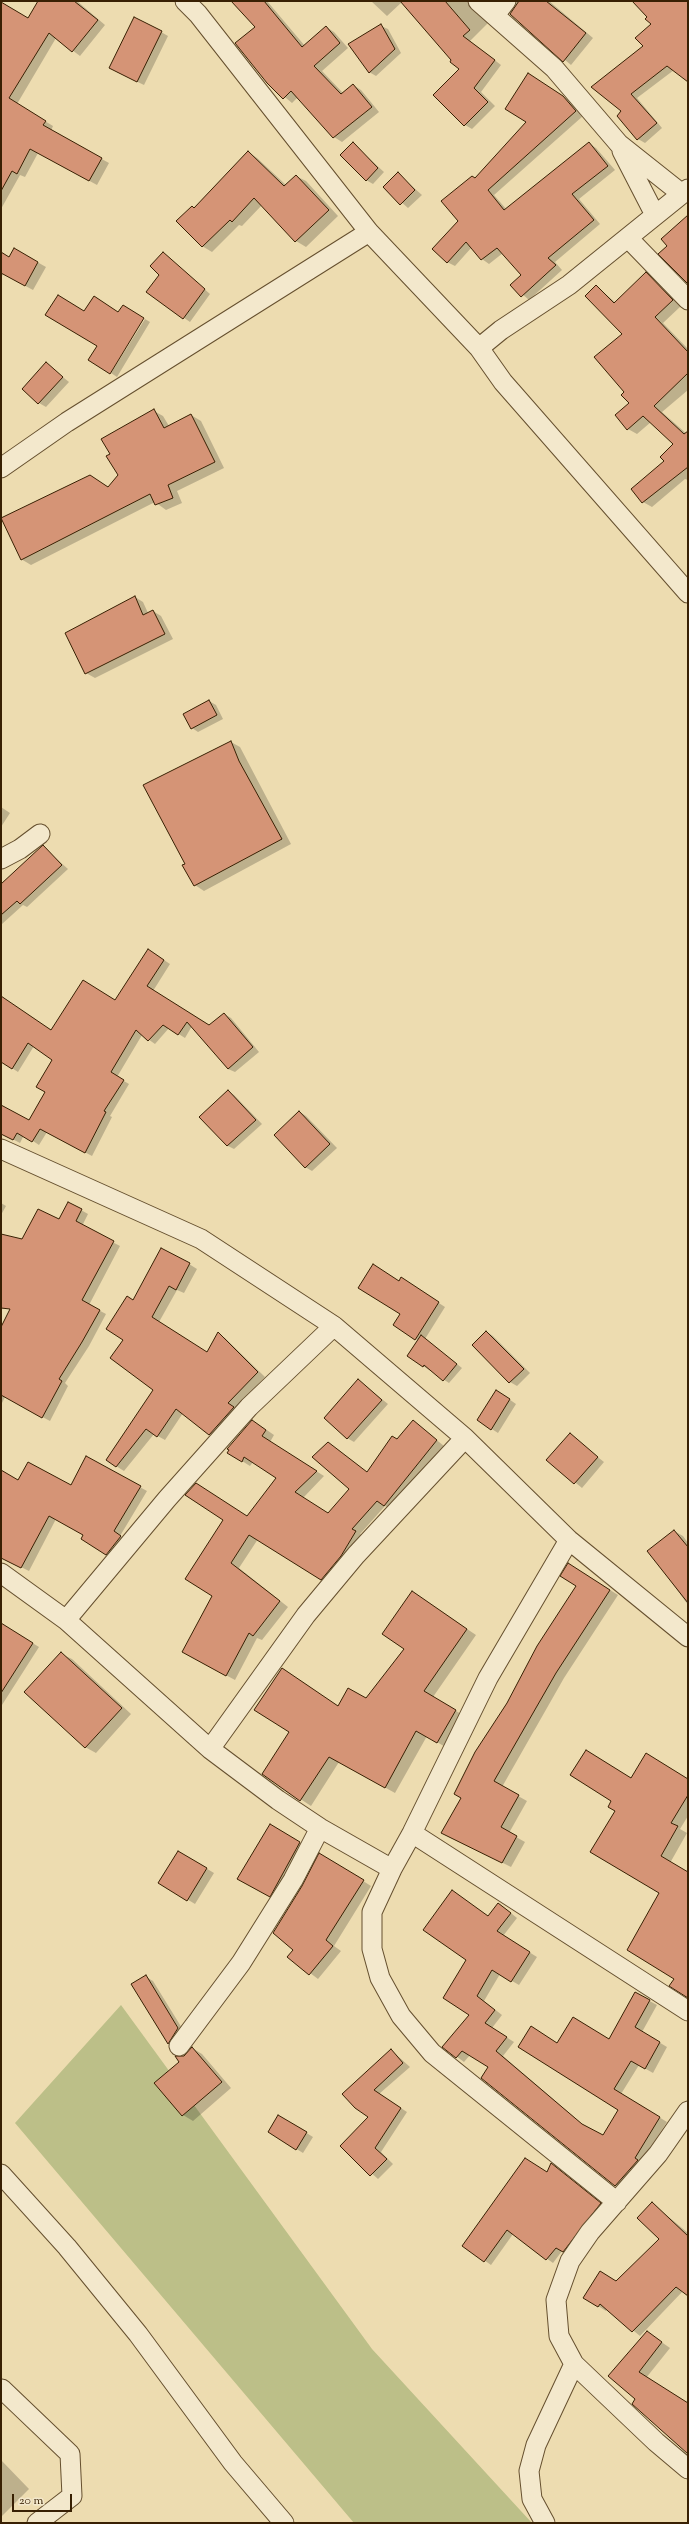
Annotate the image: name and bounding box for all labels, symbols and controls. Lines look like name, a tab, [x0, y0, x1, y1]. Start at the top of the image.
scale bar	[14, 2486, 74, 2512]
text: 20 m	[19, 2492, 43, 2510]

